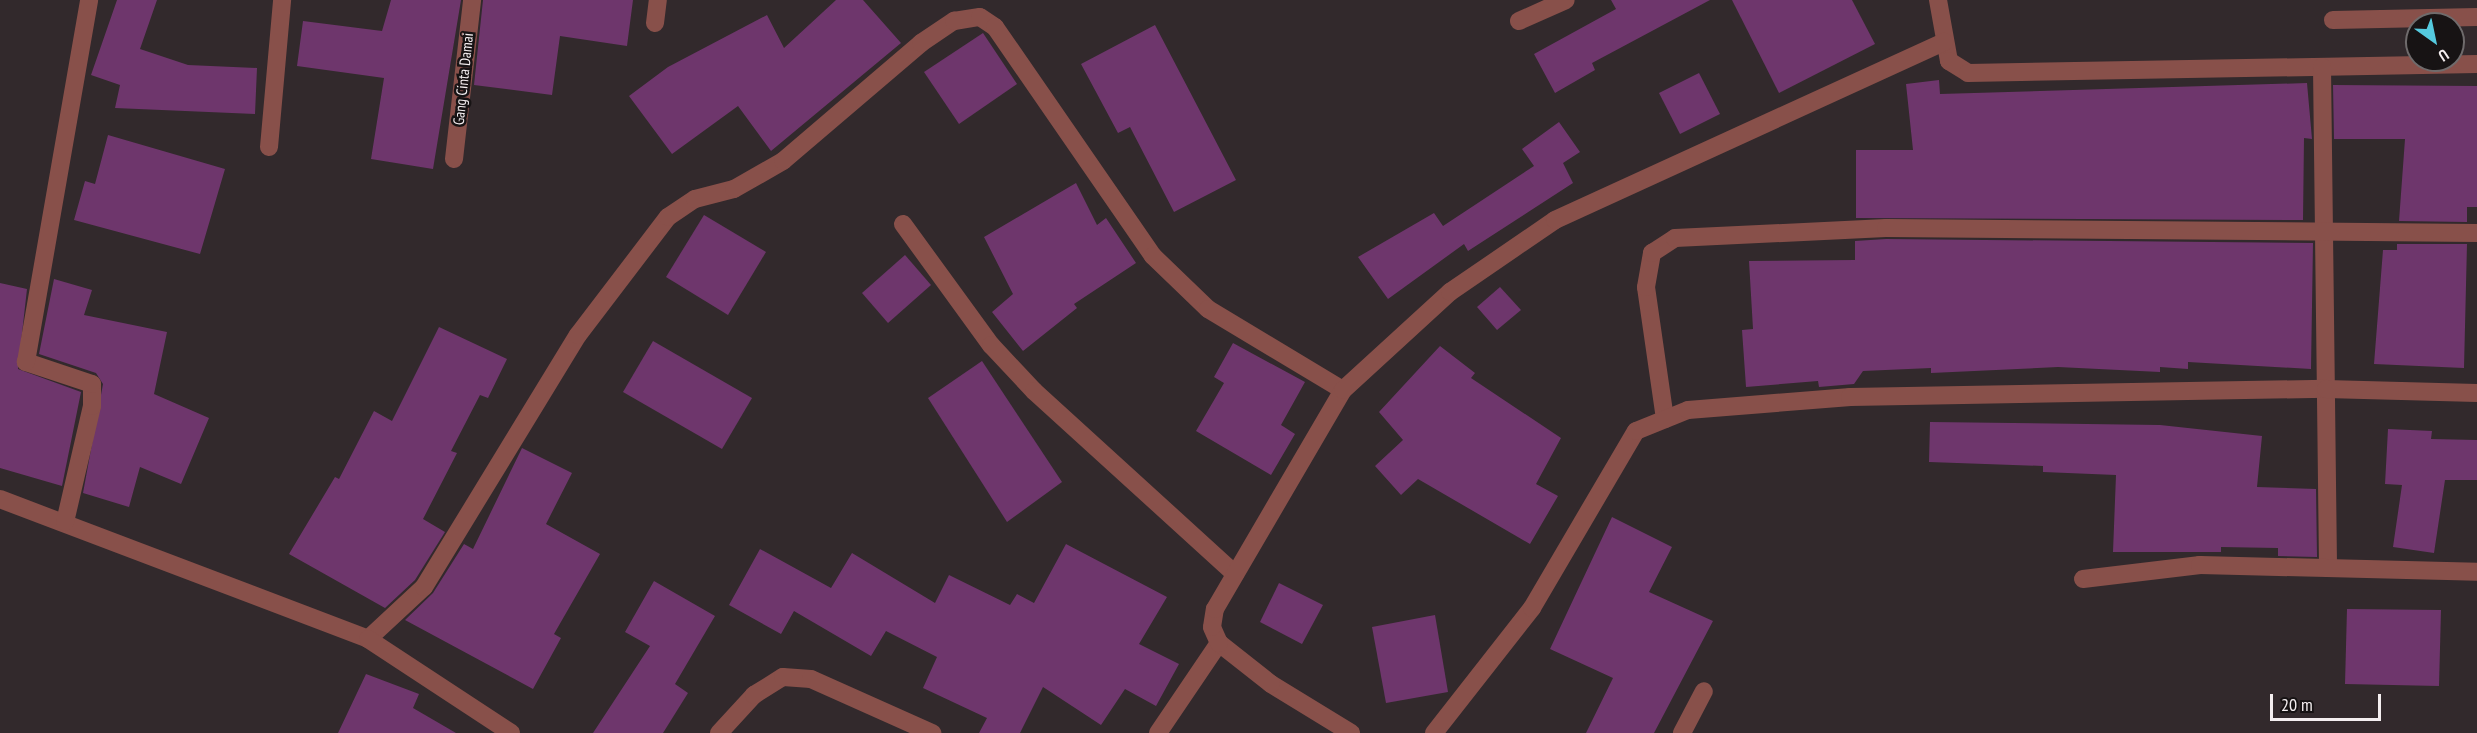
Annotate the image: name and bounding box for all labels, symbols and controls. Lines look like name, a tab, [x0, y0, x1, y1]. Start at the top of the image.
north arrow	[2405, 12, 2465, 72]
street label: Gang Cinta Damai	[449, 32, 477, 126]
text: U	[2435, 45, 2453, 66]
scale bar	[2273, 682, 2384, 720]
text: 20 m	[2281, 693, 2313, 716]

